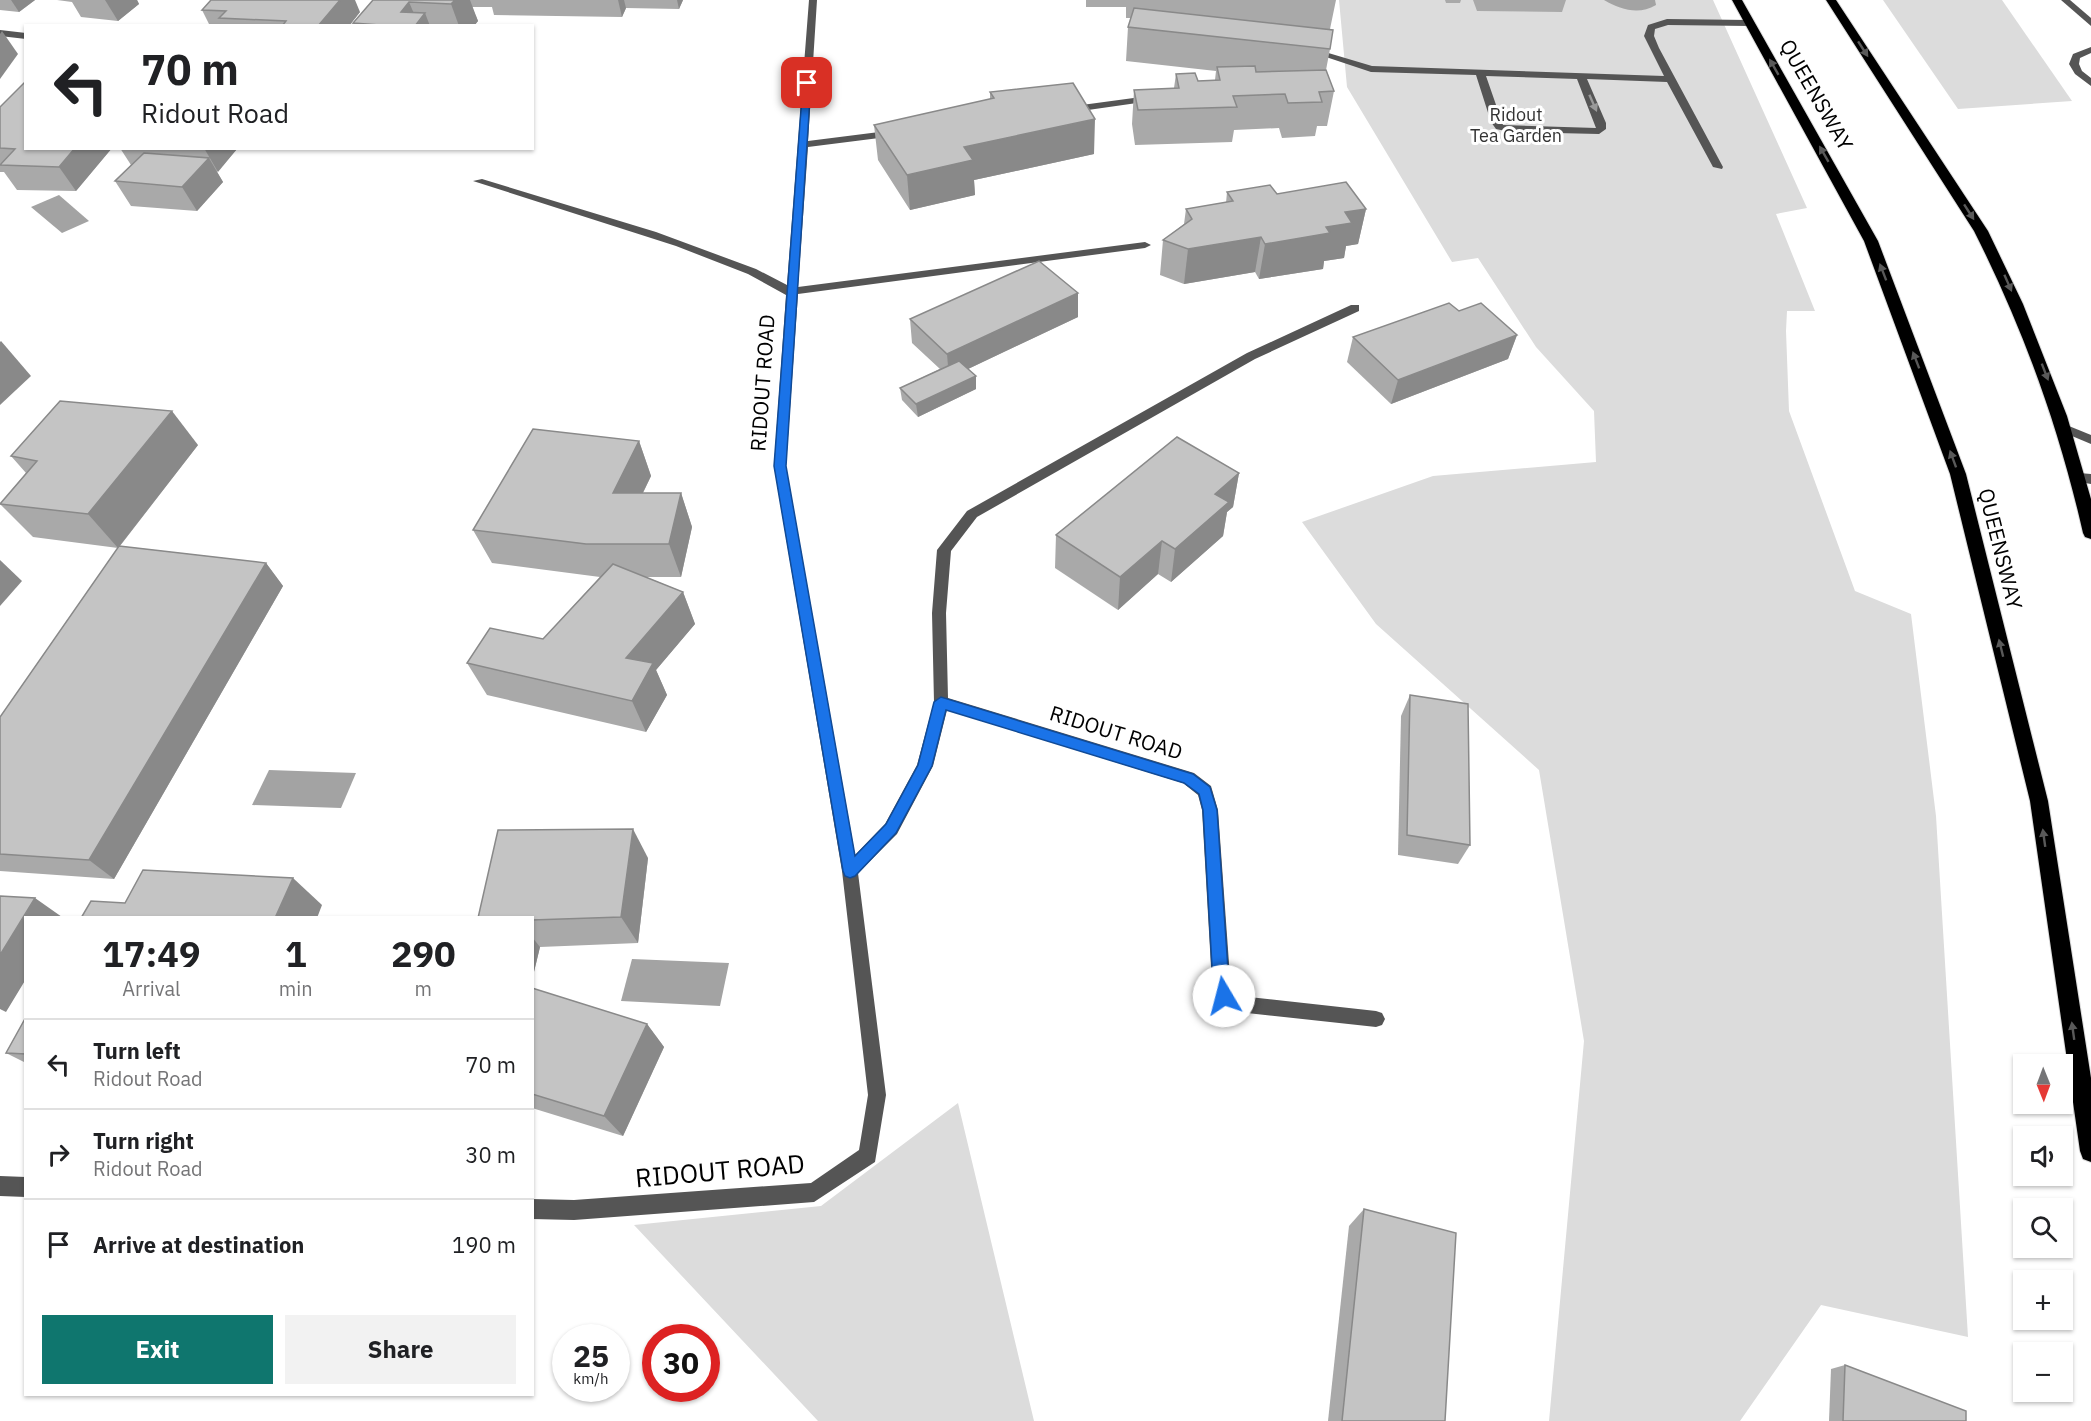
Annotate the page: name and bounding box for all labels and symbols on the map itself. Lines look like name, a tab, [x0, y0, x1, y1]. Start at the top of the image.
street label: QUEENSWAY	[1774, 34, 1860, 156]
one-way arrow	[1857, 41, 1868, 57]
pin	[781, 57, 832, 108]
one-way arrow	[1769, 59, 1780, 75]
one-way arrow	[1588, 94, 1597, 111]
park label: Ridout Tea Garden	[1470, 103, 1562, 147]
one-way arrow	[1820, 146, 1830, 163]
one-way arrow	[1963, 204, 1975, 220]
one-way arrow	[1877, 263, 1887, 281]
one-way arrow	[2003, 275, 2012, 292]
street label: RIDOUT ROAD	[743, 313, 781, 452]
one-way arrow	[1910, 351, 1920, 369]
one-way arrow	[2040, 363, 2050, 381]
one-way arrow	[1948, 450, 1957, 468]
street label: QUEENSWAY	[1972, 485, 2030, 613]
one-way arrow	[1996, 639, 2006, 657]
street label: RIDOUT ROAD	[1047, 699, 1186, 766]
one-way arrow	[2040, 828, 2049, 847]
position arrow	[1192, 964, 1256, 1028]
one-way arrow	[2069, 1021, 2078, 1040]
north arrow	[2013, 1054, 2073, 1114]
street label: RIDOUT ROAD	[634, 1146, 806, 1194]
speed limit sign: 30	[642, 1324, 720, 1402]

